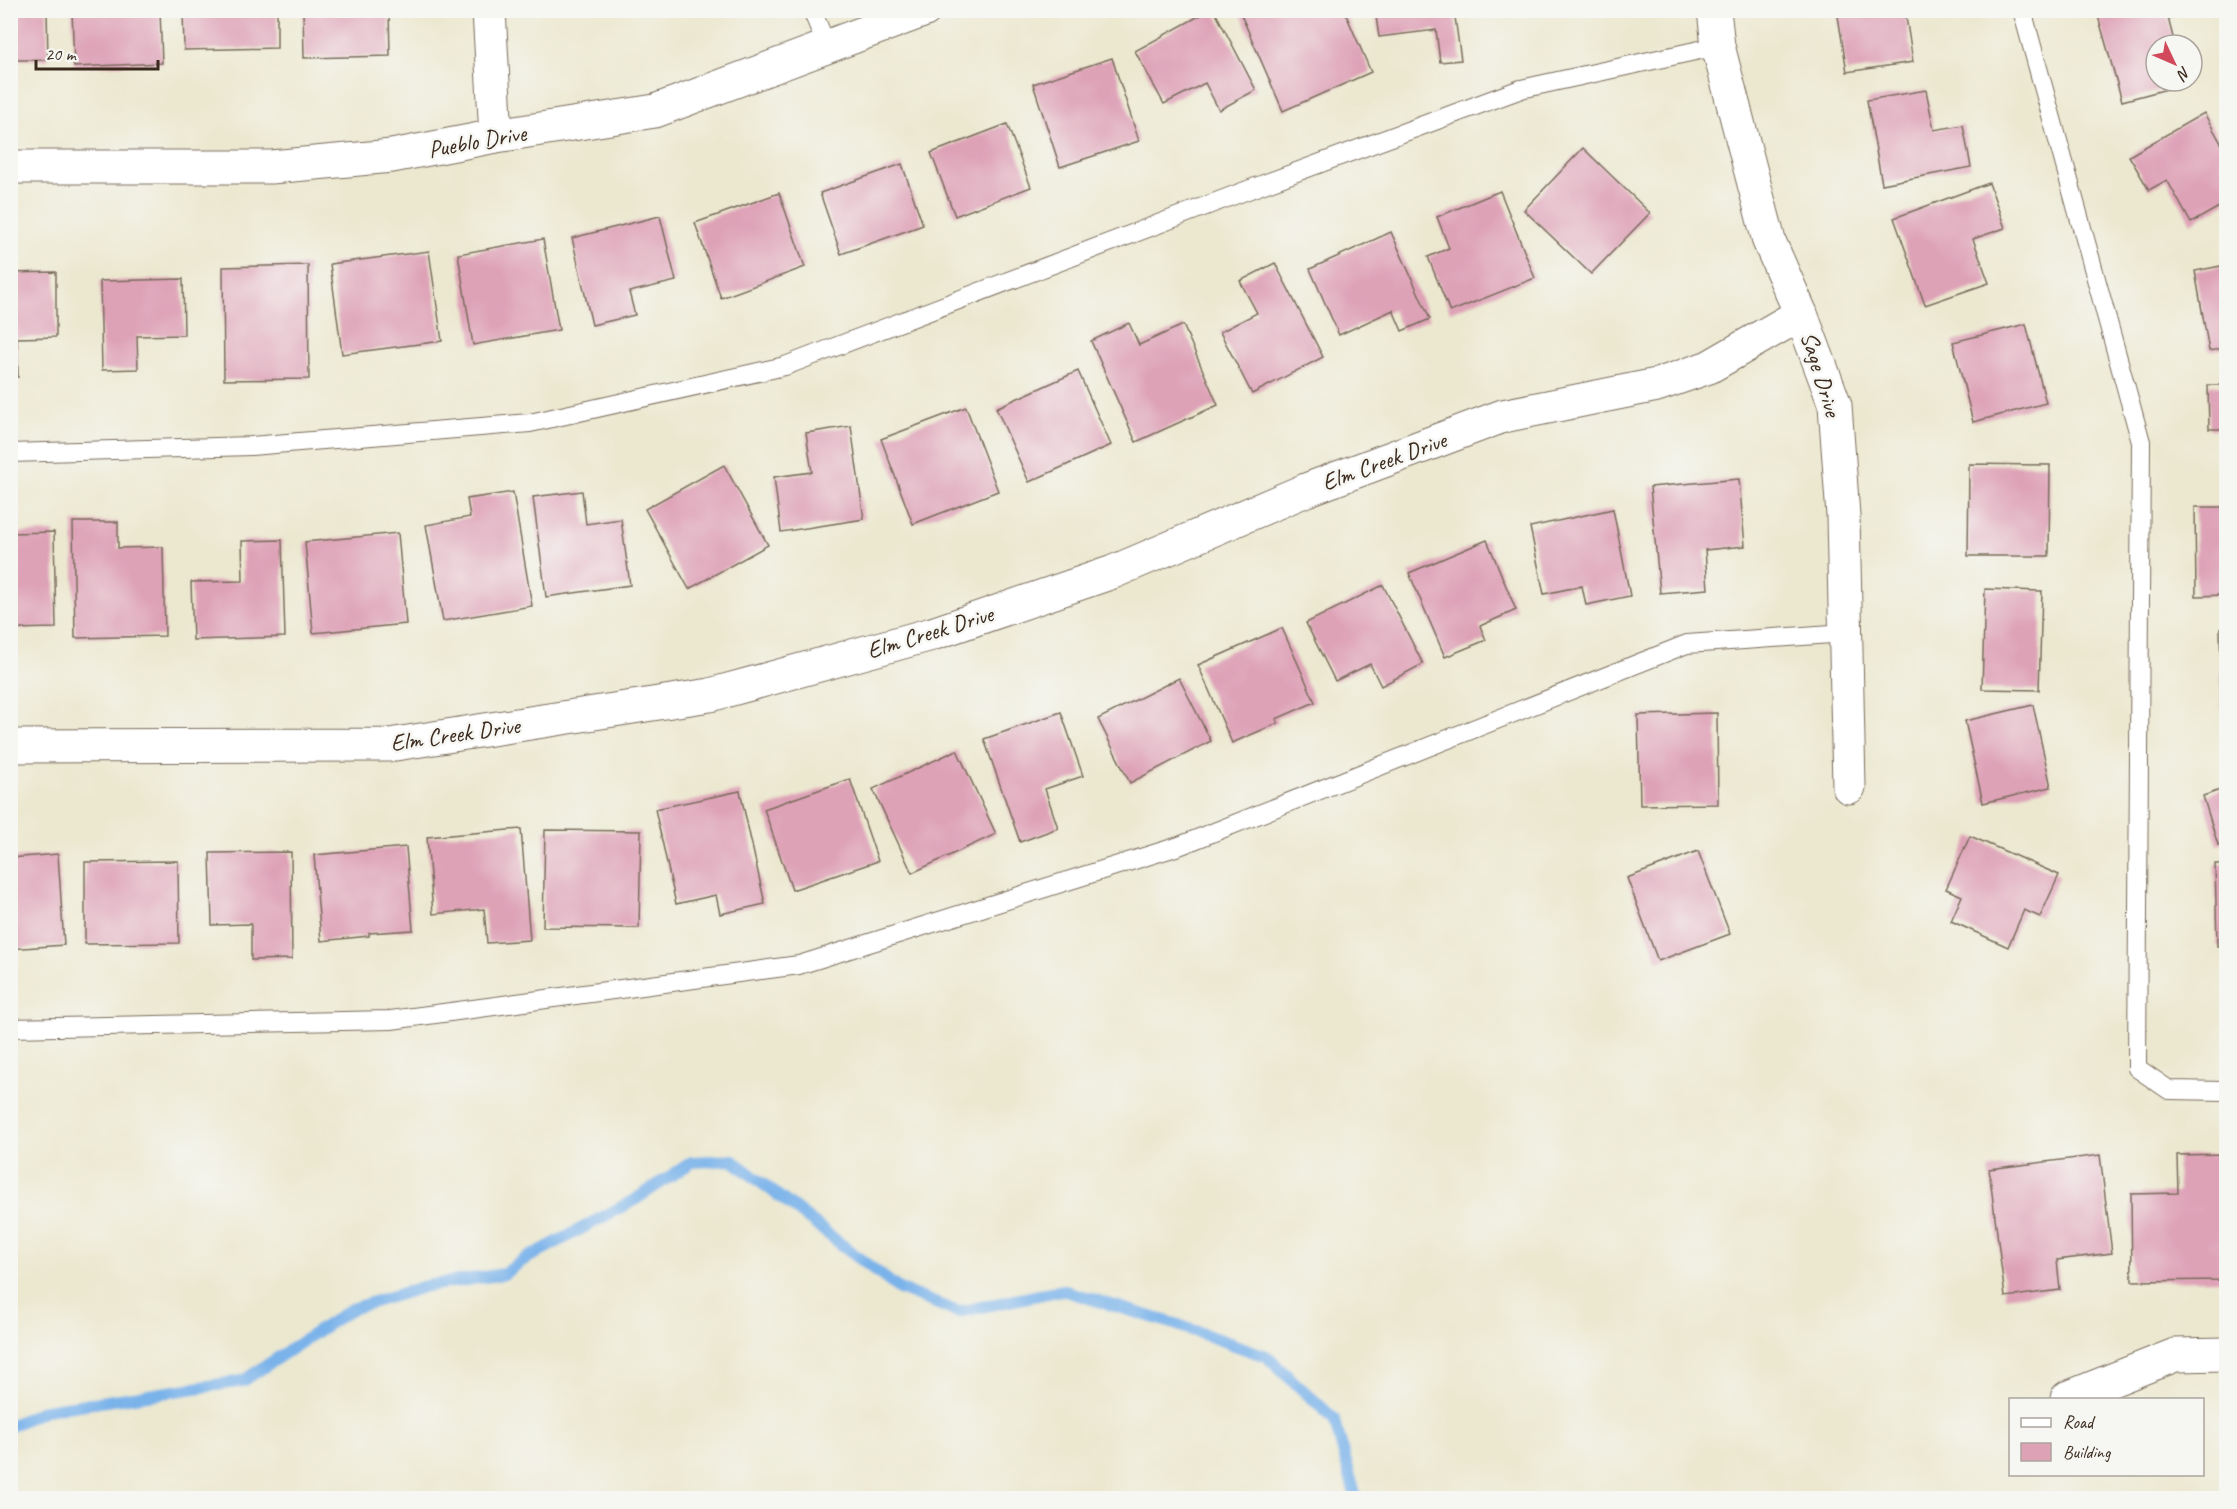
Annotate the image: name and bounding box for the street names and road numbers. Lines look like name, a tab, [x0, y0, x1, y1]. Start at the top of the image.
street label: Pueblo Drive	[426, 117, 530, 164]
street label: Sage Drive	[1794, 328, 1849, 422]
street label: Elm Creek Drive	[1318, 424, 1452, 497]
street label: Elm Creek Drive	[863, 598, 999, 665]
street label: Elm Creek Drive	[388, 710, 524, 758]

